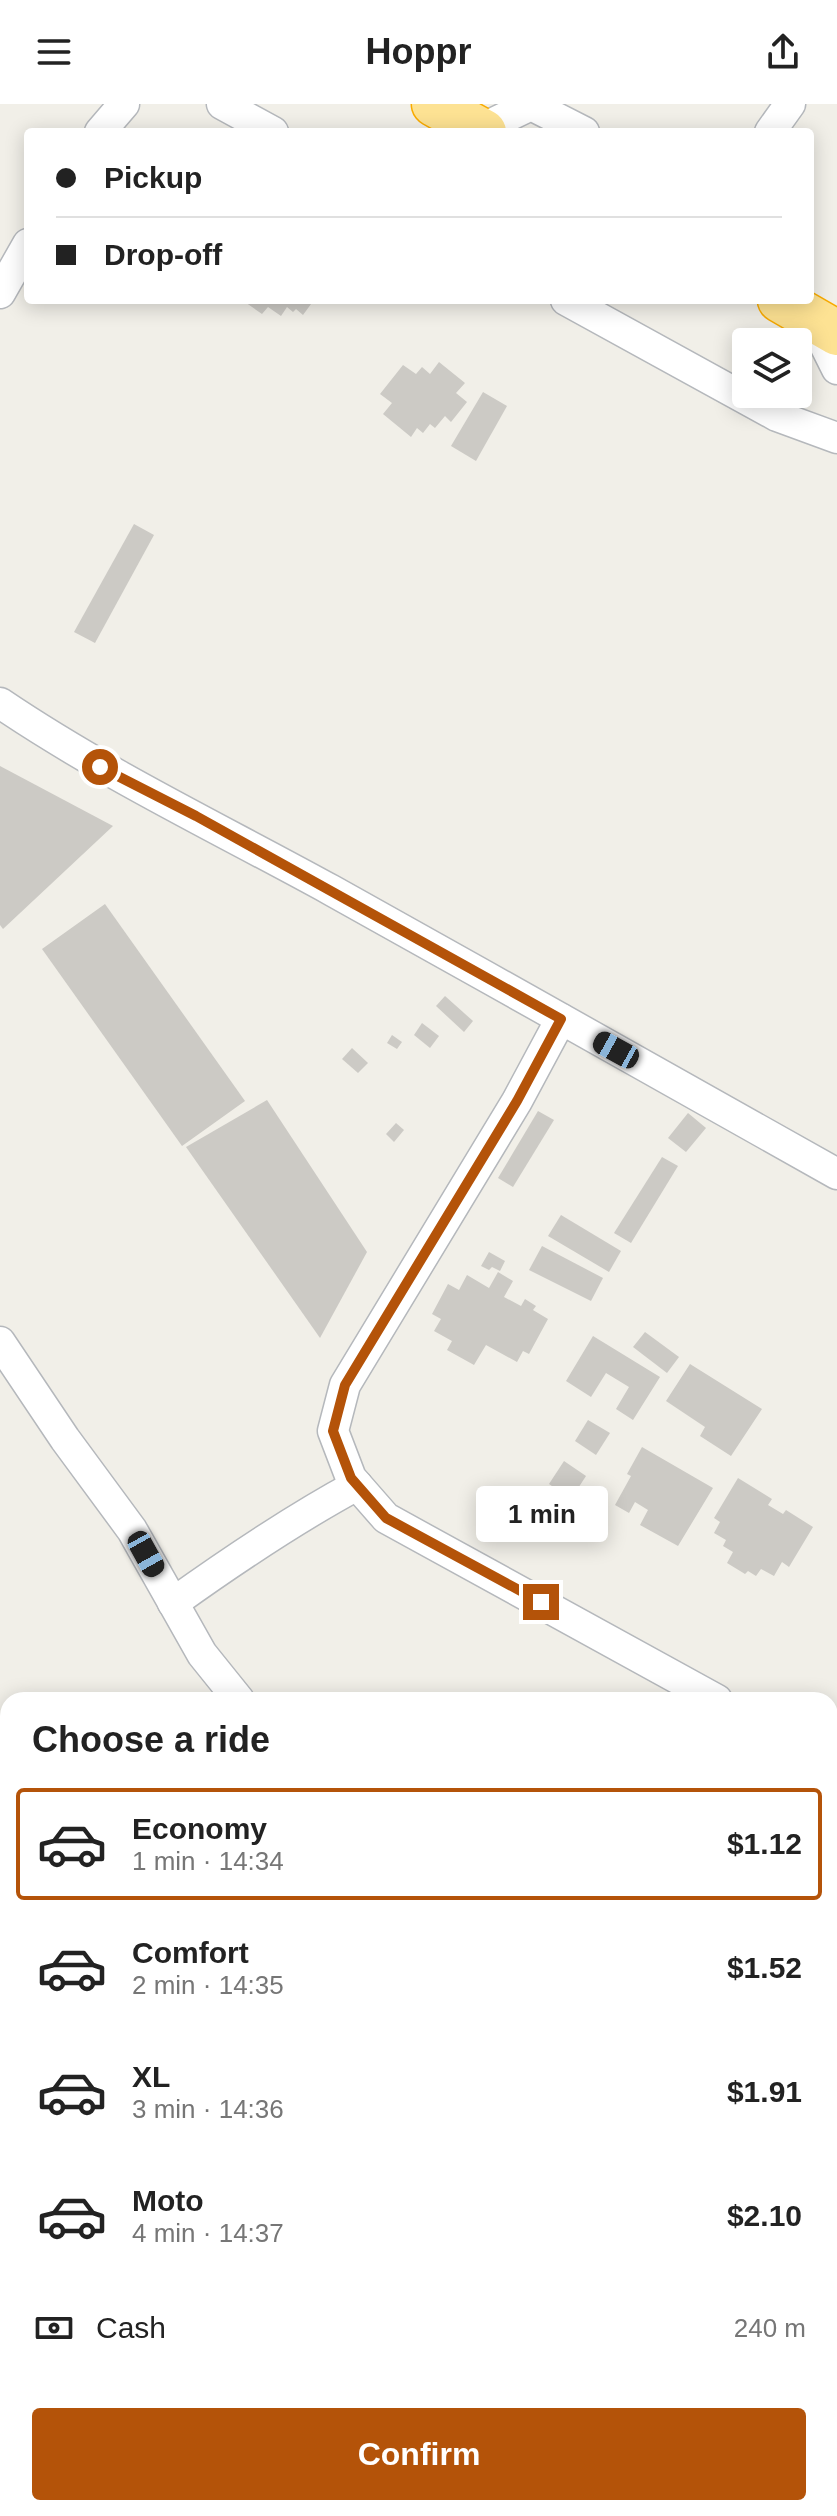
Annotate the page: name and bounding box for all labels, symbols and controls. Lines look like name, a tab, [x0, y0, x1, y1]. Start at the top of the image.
icon: menu	[32, 30, 76, 74]
icon: share	[761, 30, 805, 74]
text: Hoppr	[366, 31, 471, 72]
text: Pickup	[104, 161, 202, 194]
text: Drop-off	[104, 238, 222, 271]
map controls	[732, 328, 812, 408]
button: layers	[732, 328, 812, 408]
route start	[82, 749, 118, 785]
car	[589, 1028, 643, 1072]
callout: 1 min	[475, 1486, 607, 1542]
text: 1 min	[508, 1499, 576, 1529]
car	[124, 1527, 168, 1581]
route end	[523, 1584, 559, 1620]
text: Choose a ride	[32, 1719, 270, 1760]
icon: car	[36, 1808, 108, 1880]
text: Economy	[132, 1812, 267, 1845]
text: $1.12	[727, 1827, 802, 1860]
text: 1 min · 14:34	[132, 1846, 284, 1876]
icon: car	[36, 1932, 108, 2004]
text: Comfort	[132, 1936, 249, 1969]
text: $1.52	[727, 1951, 802, 1984]
text: 2 min · 14:35	[132, 1970, 284, 2000]
icon: car	[36, 2056, 108, 2128]
text: XL	[132, 2060, 170, 2093]
text: $1.91	[727, 2075, 802, 2108]
text: 3 min · 14:36	[132, 2094, 284, 2124]
icon: car	[36, 2180, 108, 2252]
text: Moto	[132, 2184, 204, 2217]
text: $2.10	[727, 2199, 802, 2232]
text: 4 min · 14:37	[132, 2218, 284, 2248]
icon: cash	[32, 2306, 76, 2350]
text: Cash	[96, 2311, 166, 2344]
text: 240 m	[734, 2313, 806, 2343]
button: Confirm	[32, 2408, 806, 2500]

